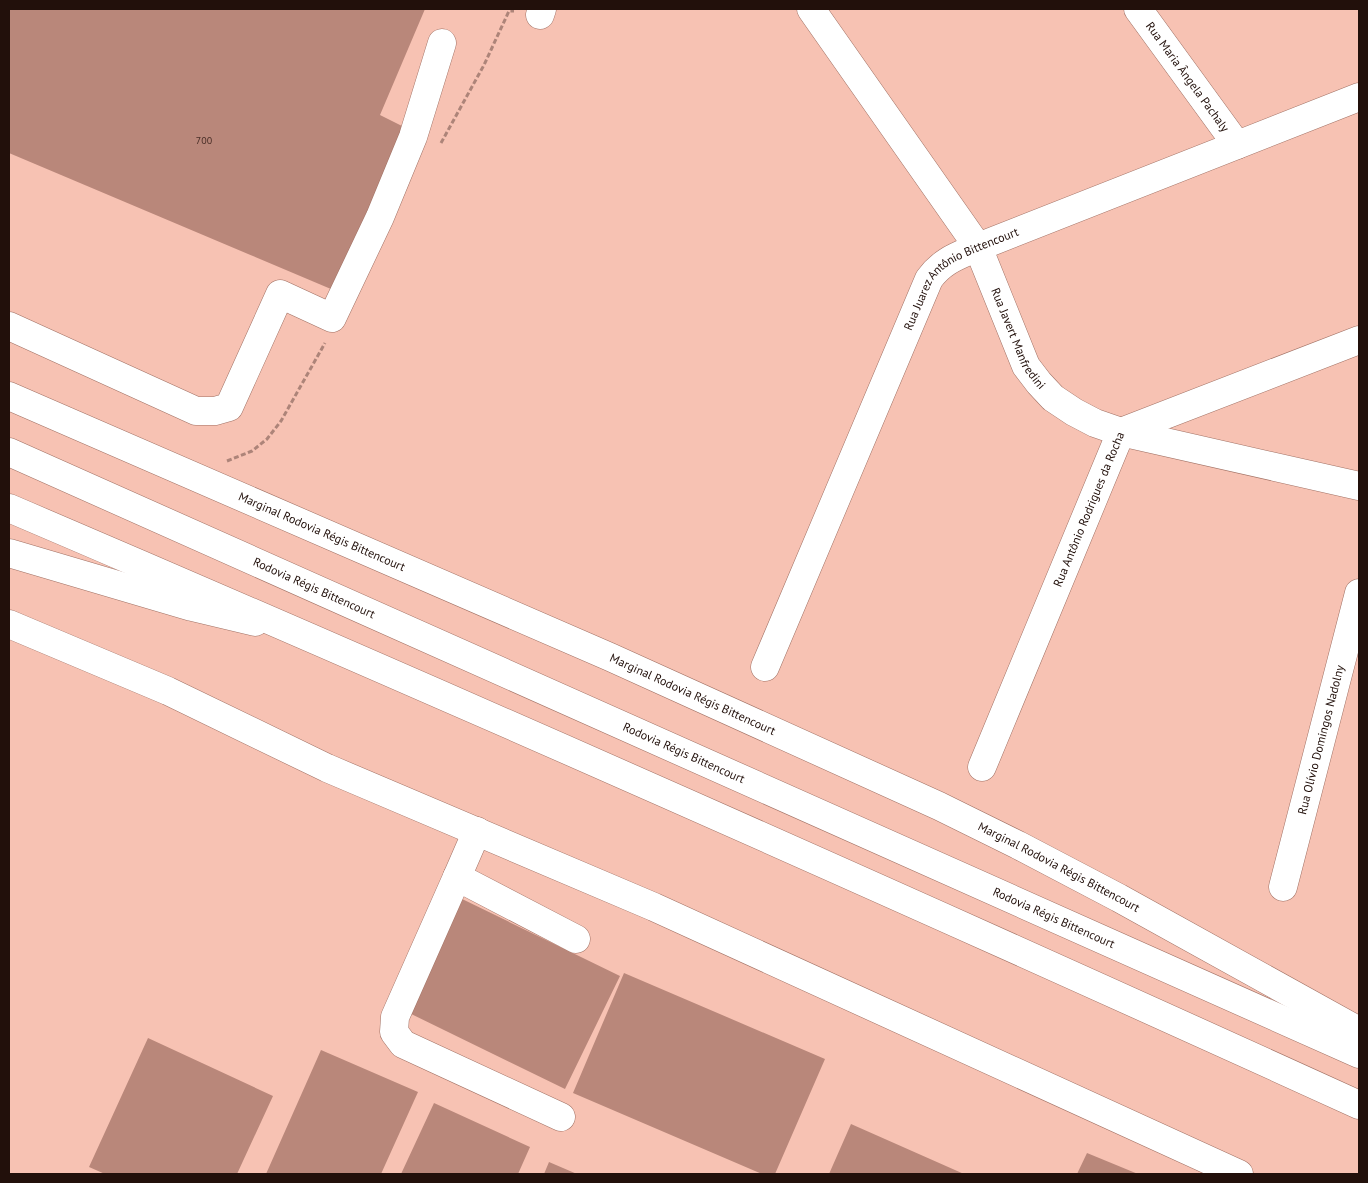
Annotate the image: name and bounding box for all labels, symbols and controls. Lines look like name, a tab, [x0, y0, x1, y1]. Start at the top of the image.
street label: Rua Maria Ângela Pachaly	[1143, 19, 1233, 135]
house number: 700	[196, 134, 213, 147]
street label: Rua Juarez Antônio Bittencourt	[900, 224, 1021, 332]
street label: Rua Javert Manfredini	[988, 285, 1049, 392]
street label: Rua Antônio Rodrigues da Rocha	[1050, 429, 1127, 589]
street label: Marginal Rodovia Régis Bittencourt	[236, 489, 408, 574]
street label: Rodovia Régis Bittencourt	[251, 554, 378, 621]
street label: Marginal Rodovia Régis Bittencourt	[608, 650, 778, 738]
street label: Rua Olívio Domingos Nadolny	[1294, 663, 1347, 816]
street label: Rodovia Régis Bittencourt	[621, 719, 747, 786]
street label: Marginal Rodovia Régis Bittencourt	[976, 819, 1142, 917]
street label: Rodovia Régis Bittencourt	[991, 885, 1117, 951]

